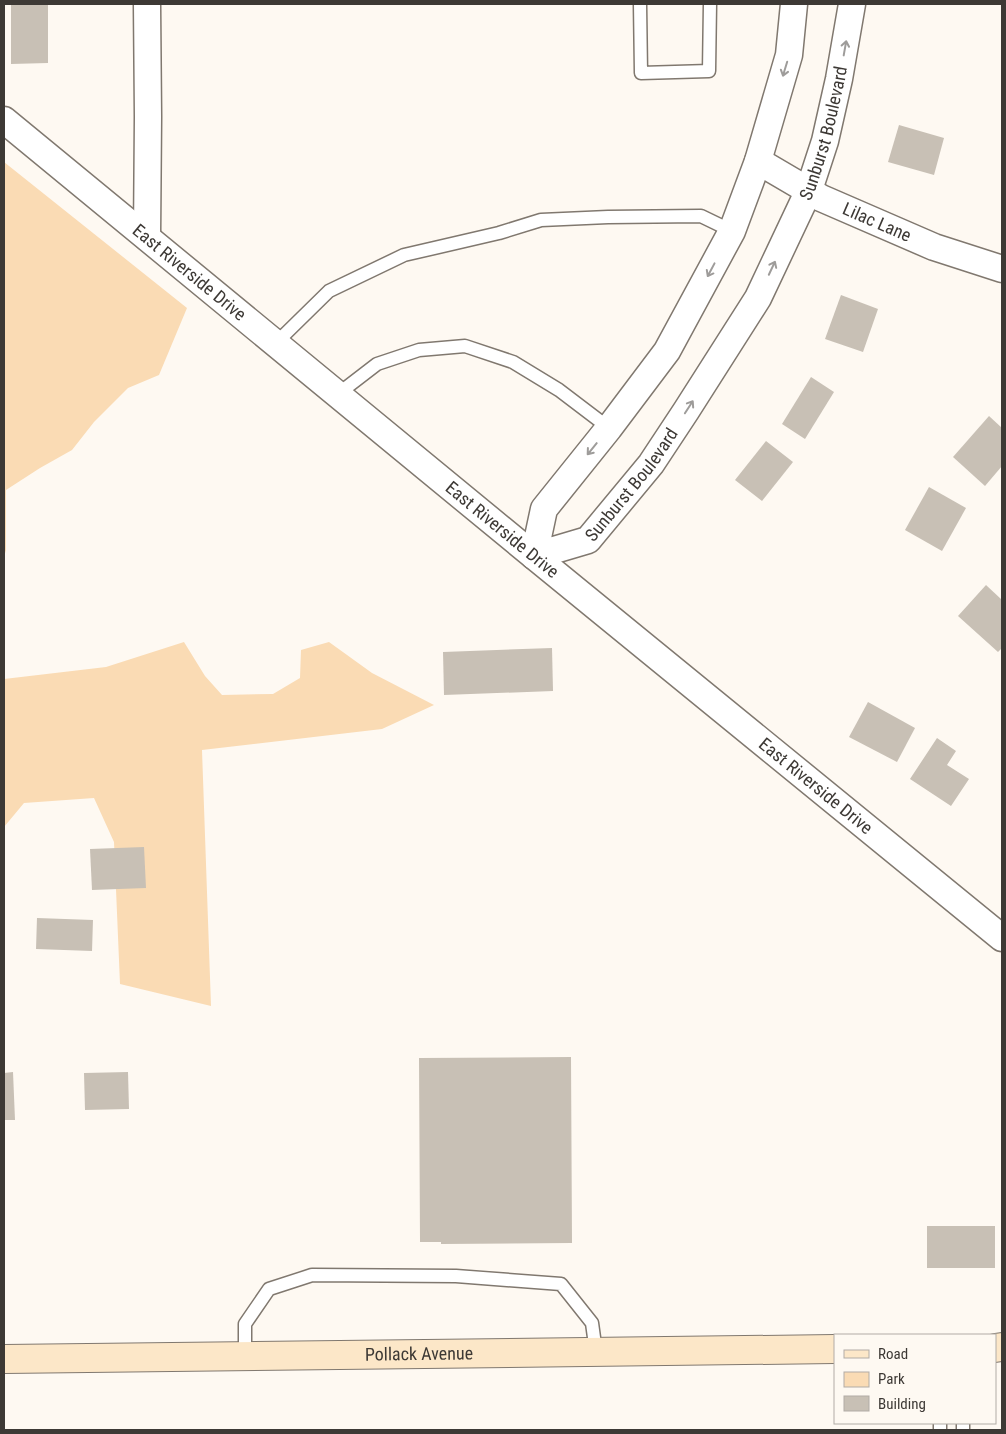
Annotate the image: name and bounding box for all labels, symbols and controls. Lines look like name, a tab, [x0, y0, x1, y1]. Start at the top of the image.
one-way arrow	[841, 41, 850, 57]
one-way arrow	[780, 61, 790, 77]
street label: Sunburst Boulevard	[795, 65, 851, 203]
street label: Lilac Lane	[840, 198, 914, 246]
street label: East Riverside Drive	[129, 219, 251, 325]
one-way arrow	[768, 261, 778, 276]
one-way arrow	[706, 263, 716, 278]
one-way arrow	[684, 401, 694, 415]
street label: Sunburst Boulevard	[580, 424, 682, 545]
one-way arrow	[587, 442, 598, 455]
street label: East Riverside Drive	[442, 477, 563, 582]
street label: East Riverside Drive	[755, 733, 877, 838]
legend	[834, 1334, 996, 1424]
street label: Pollack Avenue	[365, 1342, 473, 1365]
text: Road	[878, 1345, 908, 1363]
text: Park	[878, 1370, 905, 1388]
text: Building	[878, 1395, 926, 1413]

